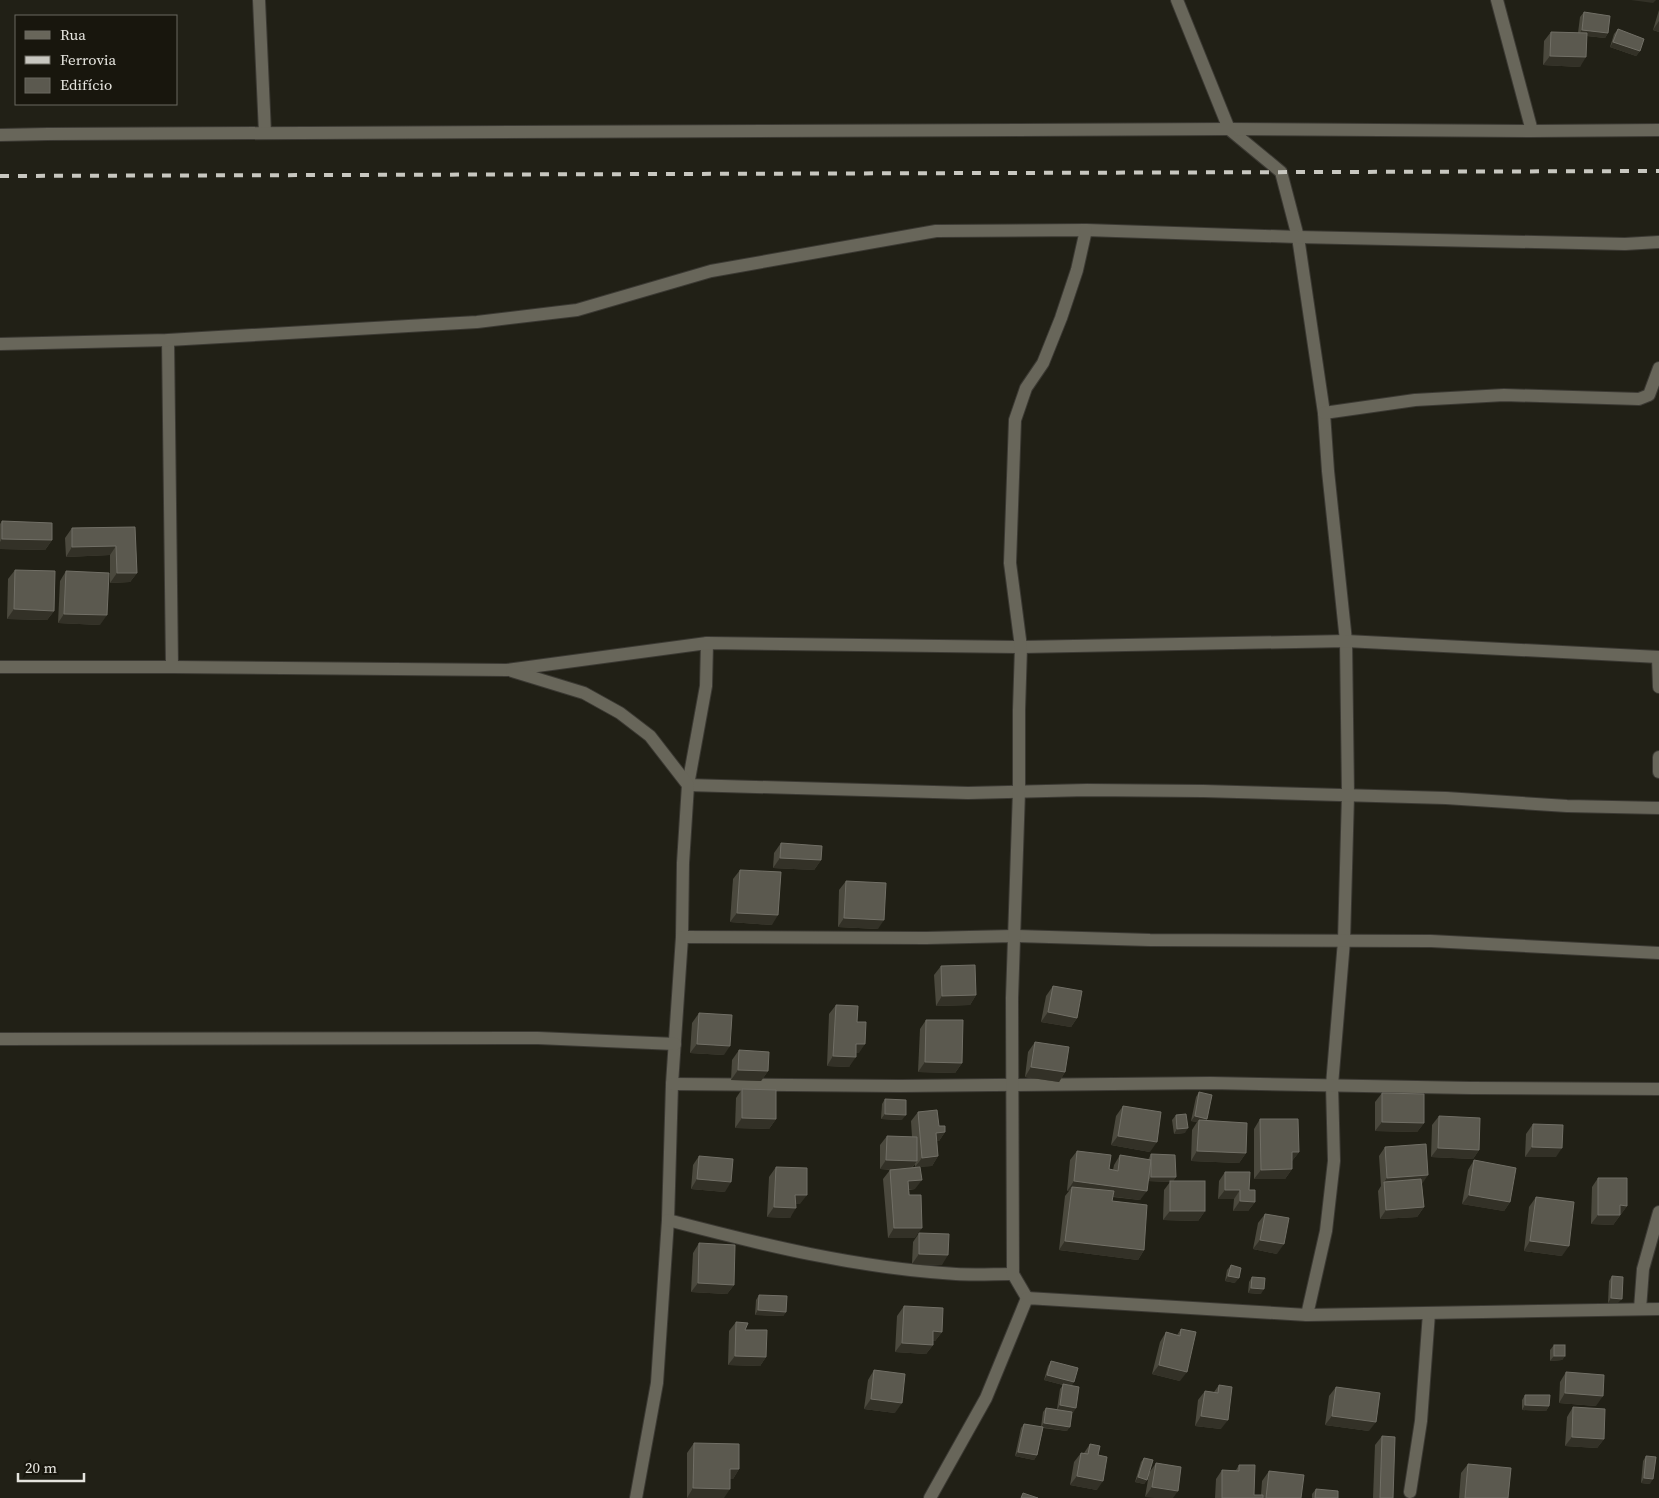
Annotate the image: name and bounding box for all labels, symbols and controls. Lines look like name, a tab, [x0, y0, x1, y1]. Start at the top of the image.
legend	[15, 15, 178, 105]
text: Rua	[60, 24, 86, 45]
text: Ferrovia	[60, 49, 117, 70]
text: Edifício	[60, 74, 112, 95]
scale bar	[18, 1450, 84, 1482]
text: 20 m	[25, 1457, 57, 1478]

